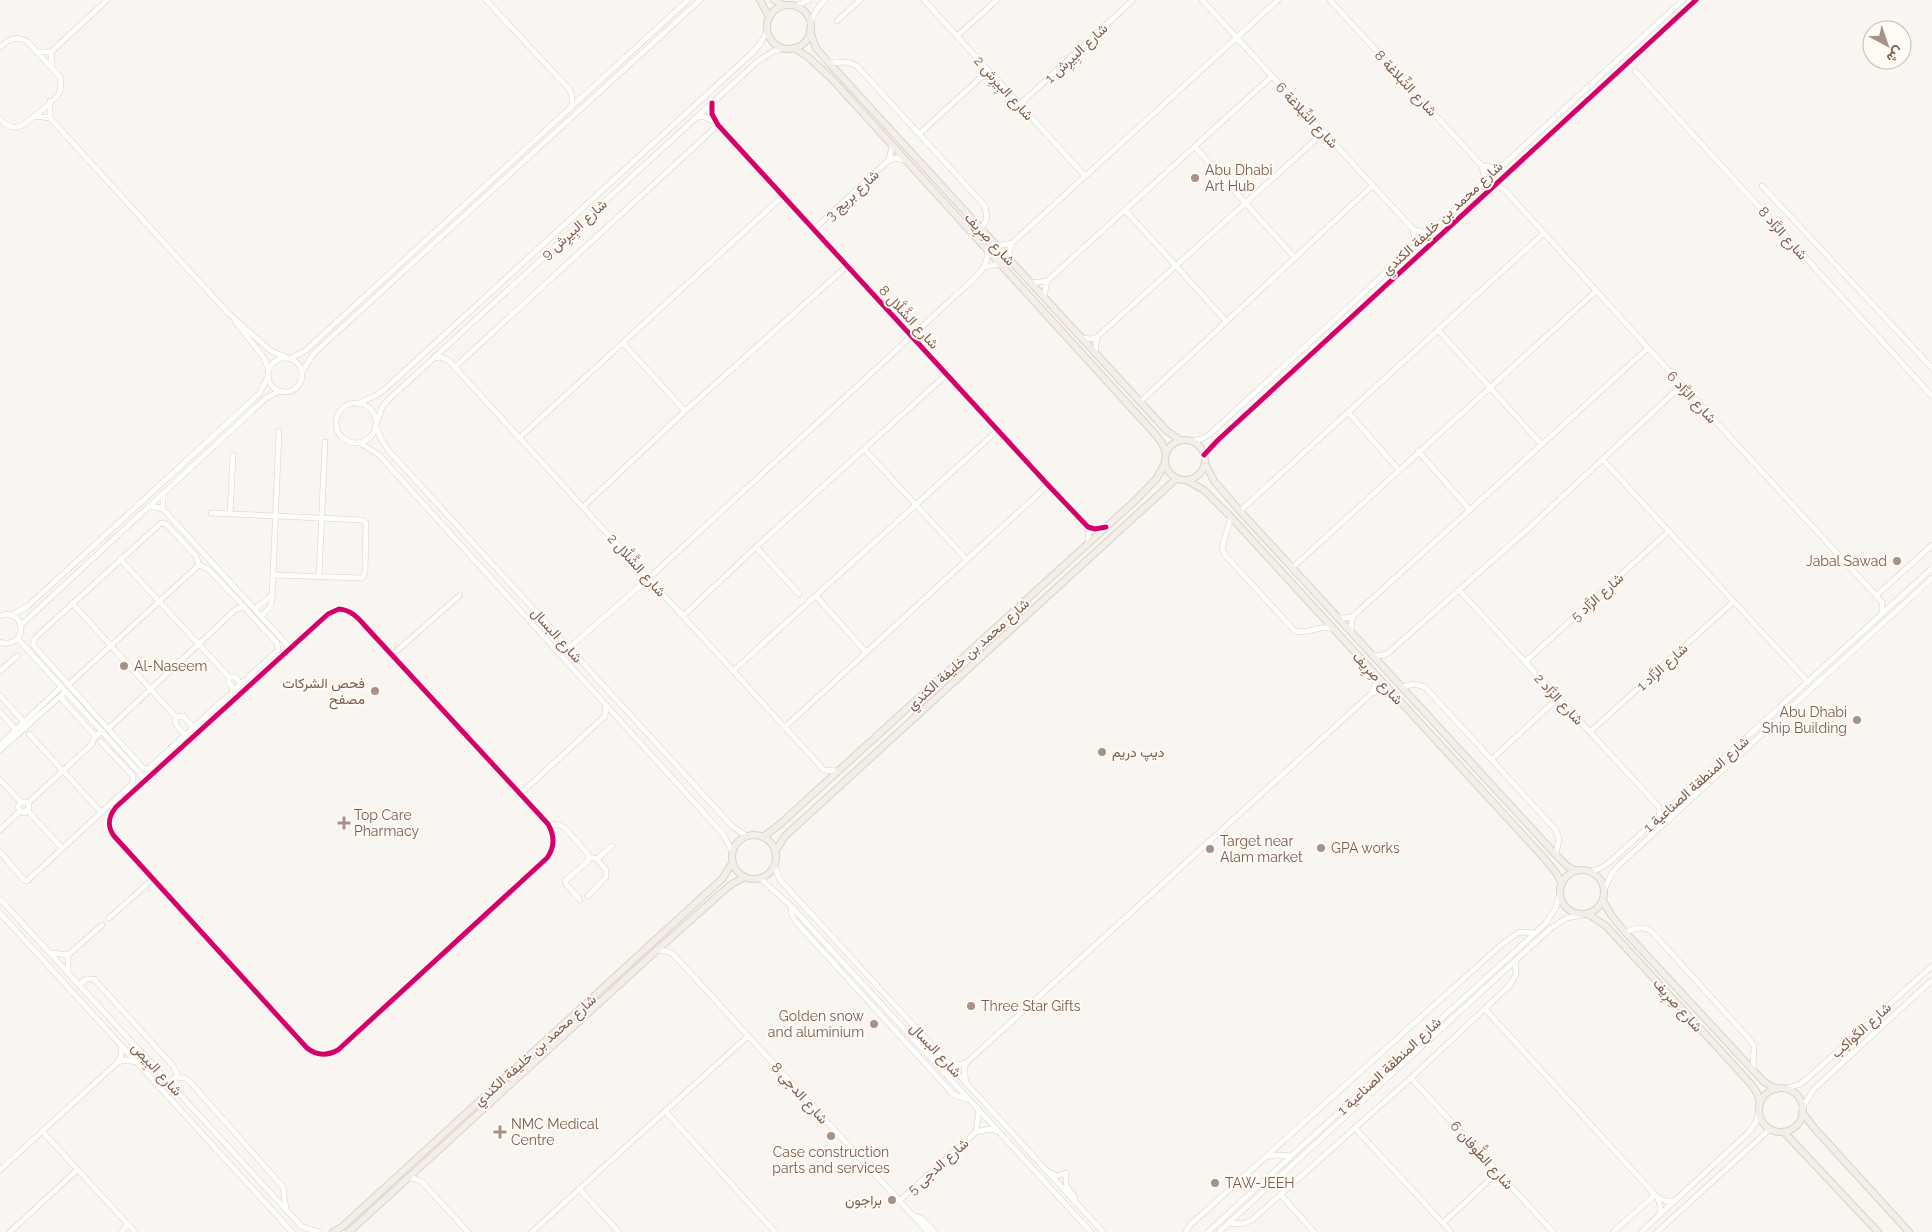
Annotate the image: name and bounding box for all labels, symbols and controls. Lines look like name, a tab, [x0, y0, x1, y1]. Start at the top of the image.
street label: شارع البِيرِش 1	[1041, 20, 1113, 89]
north arrow	[1862, 20, 1912, 70]
text: ش	[1883, 43, 1907, 67]
street label: شارع التِّبلاغة 8	[1369, 47, 1440, 121]
street label: شارع البِيرِش 2	[968, 52, 1037, 126]
street label: شارع التِّبلاغة 6	[1270, 79, 1341, 153]
street label: شارع محمد بن خليفة الكندي	[1378, 158, 1508, 281]
place label: Abu Dhabi Art Hub	[1205, 162, 1272, 194]
street label: شارع بريج 3	[822, 166, 884, 226]
marker: Abu Dhabi Art Hub	[1189, 172, 1201, 184]
street label: شارع البِيرِش 9	[538, 196, 612, 265]
street label: شارع الزَّاد 8	[1753, 203, 1811, 265]
street label: شارع صِرِيف	[959, 209, 1018, 271]
street label: شارع الشَّلَّال 8	[874, 280, 944, 354]
street label: شارع الزَّاد 6	[1662, 367, 1720, 428]
street label: شارع الشَّلَّال 2	[602, 529, 671, 602]
place label: Jabal Sawad	[1806, 553, 1887, 569]
marker: Jabal Sawad	[1891, 555, 1903, 567]
street label: شارع الزَّاد 5	[1567, 569, 1628, 627]
street label: شارع محمد بن خليفة الكندي	[904, 595, 1035, 716]
street label: شارع البسال	[526, 604, 586, 668]
street label: شارع الزَّاد 1	[1633, 640, 1693, 696]
street label: شارع صِرِيف	[1347, 648, 1406, 710]
place label: Al-Naseem	[134, 658, 207, 674]
marker: Al-Naseem	[118, 660, 130, 672]
street label: شارع الزَّاد 2	[1529, 670, 1587, 730]
place label: فحص الشركات مصفح	[282, 675, 365, 710]
marker: فحص الشركات مصفح	[369, 685, 381, 697]
place label: Abu Dhabi Ship Building	[1762, 704, 1847, 736]
marker: Abu Dhabi Ship Building	[1851, 714, 1863, 726]
street label: شارع المنطقة الصناعية 1	[1640, 733, 1754, 838]
place label: دیپ دریم	[1112, 744, 1165, 762]
marker: دیپ دریم	[1096, 746, 1108, 758]
place label: Top Care Pharmacy	[354, 807, 419, 839]
marker: Top Care Pharmacy	[338, 817, 350, 829]
place label: Target near Alam market	[1220, 833, 1303, 865]
place label: GPA works	[1331, 840, 1400, 856]
marker: GPA works	[1315, 842, 1327, 854]
marker: Target near Alam market	[1204, 843, 1216, 855]
street label: شارع صِرِيف	[1647, 975, 1706, 1037]
street label: شارع محمد بن خليفة الكندي	[471, 991, 602, 1112]
place label: Three Star Gifts	[981, 998, 1081, 1014]
street label: شارع الكَواكِب	[1828, 999, 1896, 1063]
marker: Three Star Gifts	[965, 1000, 977, 1012]
place label: Golden snow and aluminium	[768, 1008, 865, 1040]
street label: شارع المنطقة الصناعية 1	[1334, 1014, 1446, 1120]
marker: Golden snow and aluminium	[868, 1018, 880, 1030]
street label: شارع البسال	[905, 1020, 965, 1082]
street label: شارع البِيص	[126, 1039, 186, 1101]
street label: شارع الدجى 8	[766, 1059, 832, 1129]
place label: NMC Medical Centre	[511, 1116, 599, 1148]
street label: شارع الطُّوفان 6	[1445, 1116, 1519, 1194]
marker: NMC Medical Centre	[493, 1125, 507, 1139]
marker: Case construction parts and services	[825, 1130, 837, 1142]
street label: شارع الدجى 5	[904, 1135, 974, 1200]
place label: Case construction parts and services	[772, 1144, 890, 1176]
place label: TAW-JEEH	[1225, 1175, 1295, 1191]
marker: TAW-JEEH	[1209, 1177, 1221, 1189]
place label: براجون	[845, 1192, 882, 1209]
marker: براجون	[886, 1194, 898, 1206]

